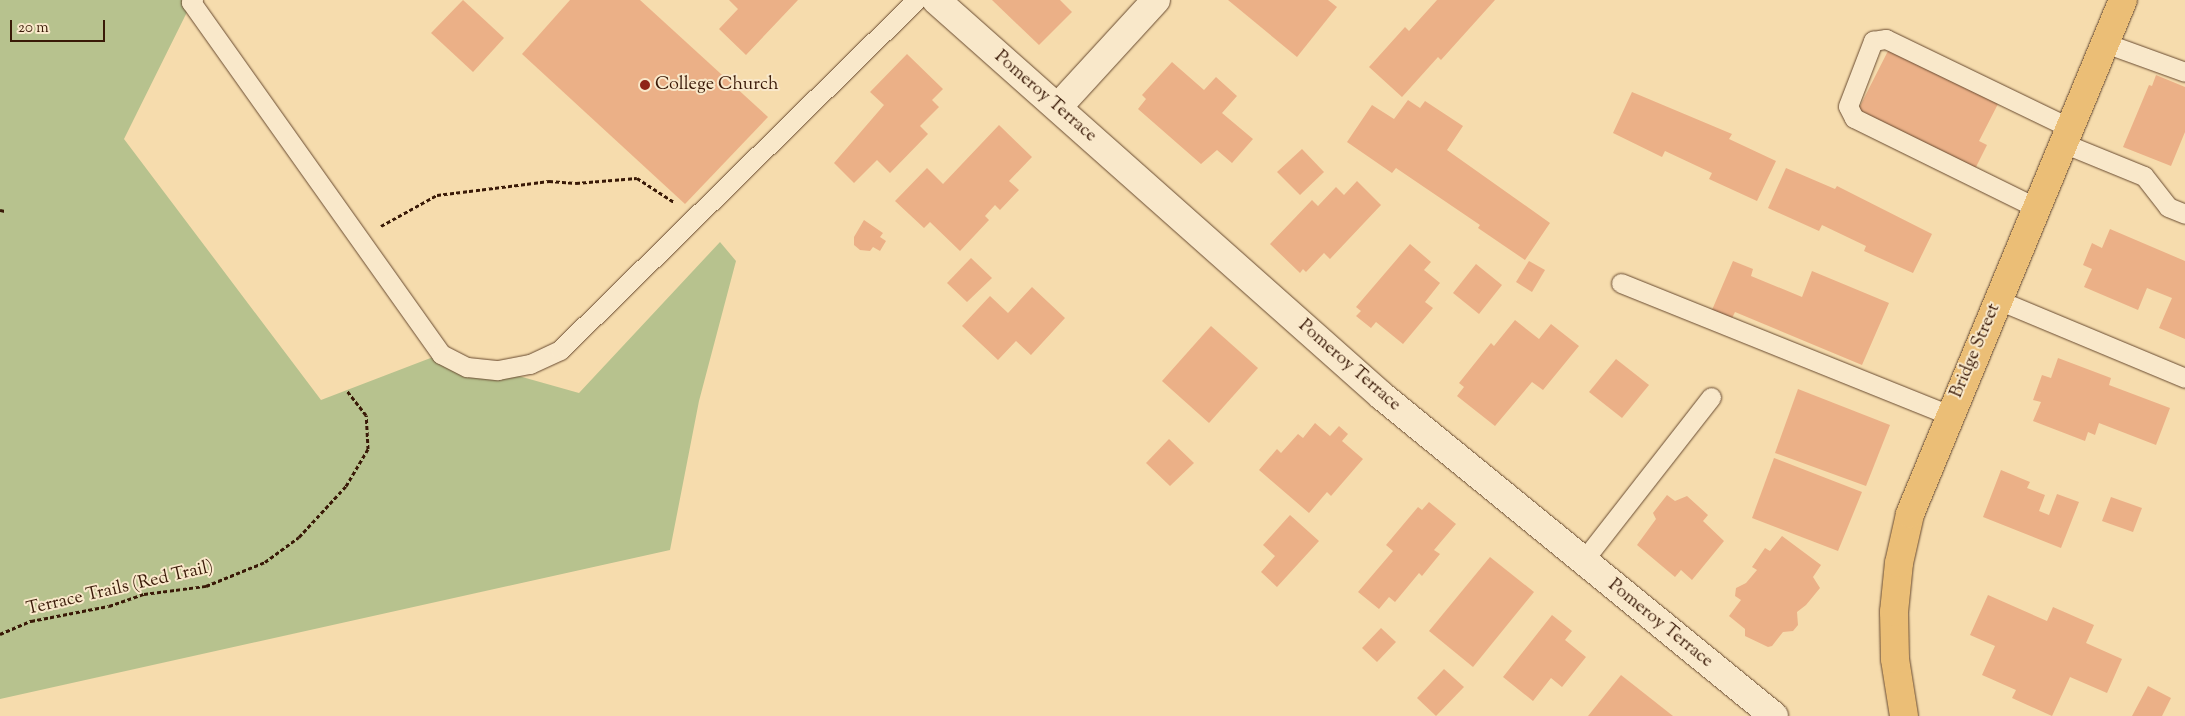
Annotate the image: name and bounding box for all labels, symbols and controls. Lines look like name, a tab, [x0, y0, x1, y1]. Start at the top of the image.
scale bar	[12, 10, 108, 42]
text: 20 m	[18, 18, 49, 39]
street label: Pomeroy Terrace	[989, 47, 1101, 147]
place label: College Church	[655, 74, 779, 96]
marker: College Church	[639, 79, 651, 91]
street label: Bridge Street	[1946, 301, 2006, 401]
street label: Pomeroy Terrace	[1293, 316, 1405, 416]
street label: Terrace Trails (Red Trail)	[24, 557, 216, 621]
street label: Pomeroy Terrace	[1603, 575, 1717, 673]

